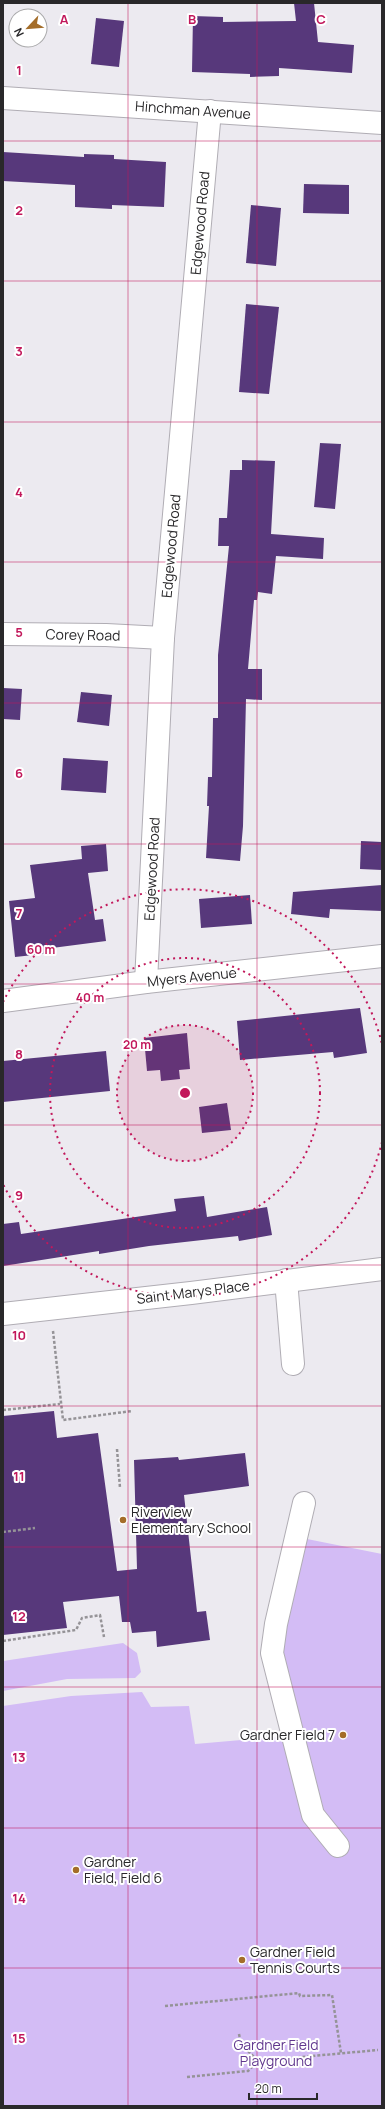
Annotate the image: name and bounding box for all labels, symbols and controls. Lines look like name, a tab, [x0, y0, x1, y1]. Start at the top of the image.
north arrow	[8, 8, 48, 48]
text: A	[60, 10, 69, 28]
text: B	[188, 10, 196, 28]
text: C	[316, 10, 326, 28]
text: N	[10, 26, 27, 39]
text: 1	[16, 61, 22, 79]
street label: Hinchman Avenue	[135, 96, 252, 123]
street label: Edgewood Road	[186, 170, 213, 275]
text: 2	[15, 201, 23, 219]
text: 3	[15, 342, 23, 360]
text: 4	[15, 483, 23, 501]
street label: Edgewood Road	[157, 493, 184, 598]
text: 5	[15, 623, 23, 641]
street label: Corey Road	[46, 624, 120, 645]
text: 6	[15, 764, 23, 782]
street label: Edgewood Road	[139, 817, 164, 921]
text: 7	[16, 904, 23, 922]
text: 60 m	[27, 941, 55, 958]
street label: Myers Avenue	[146, 962, 238, 991]
text: 40 m	[76, 989, 104, 1006]
text: 20 m	[123, 1036, 151, 1053]
text: 8	[15, 1045, 23, 1063]
centre of rings	[178, 1086, 192, 1100]
text: 9	[15, 1186, 23, 1204]
street label: Saint Marys Place	[135, 1275, 251, 1308]
text: 10	[12, 1326, 26, 1344]
text: 11	[13, 1467, 25, 1485]
place label: Riverview Elementary School	[131, 1502, 251, 1537]
marker: Riverview Elementary School	[118, 1515, 128, 1525]
text: 12	[12, 1607, 26, 1625]
place label: Gardner Field 7	[240, 1725, 335, 1744]
marker: Gardner Field 7	[338, 1730, 348, 1740]
text: 13	[12, 1748, 26, 1766]
place label: Gardner Field, Field 6	[84, 1852, 162, 1887]
marker: Gardner Field, Field 6	[71, 1865, 81, 1875]
text: 14	[12, 1889, 26, 1907]
place label: Gardner Field Tennis Courts	[250, 1942, 340, 1977]
marker: Gardner Field Tennis Courts	[237, 1955, 247, 1965]
text: 15	[12, 2029, 26, 2047]
park label: Gardner Field Playground	[233, 2035, 319, 2070]
scale bar	[249, 2075, 317, 2101]
text: 20 m	[255, 2080, 282, 2097]

